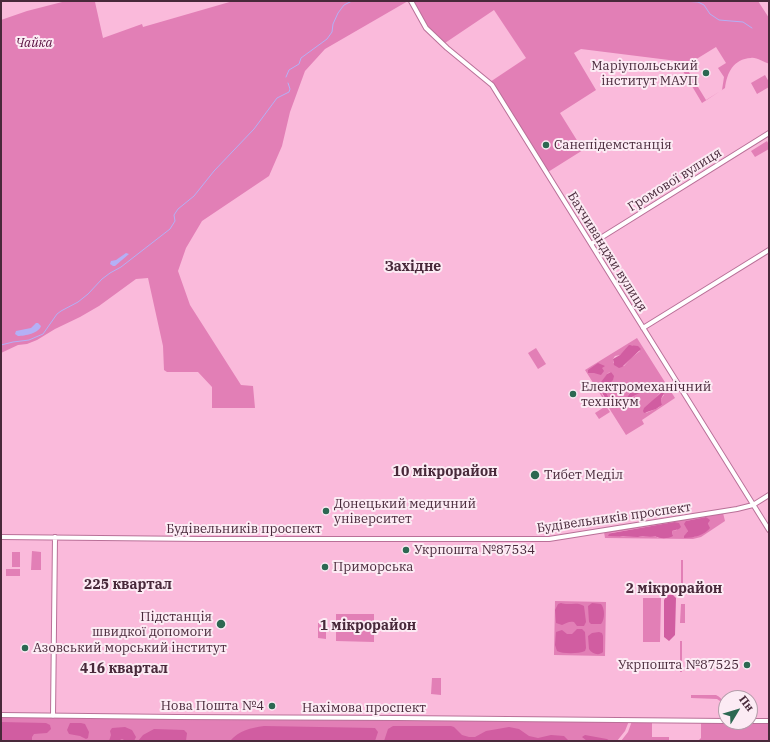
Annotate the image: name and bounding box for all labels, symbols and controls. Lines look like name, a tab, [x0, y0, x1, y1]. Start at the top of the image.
park label: Чайка	[15, 35, 53, 51]
place label: Маріупольський інститут МАУП	[591, 58, 698, 89]
marker: Маріупольський інститут МАУП	[701, 68, 711, 78]
place label: Санепідемстанція	[554, 137, 672, 153]
marker: Санепідемстанція	[541, 140, 551, 150]
street label: Громової вулиця	[625, 145, 725, 215]
street label: Бахчиванджи вулиця	[564, 189, 650, 315]
district label: Західне	[385, 259, 441, 275]
place label: Електромеханічний технікум	[581, 379, 711, 410]
marker: Електромеханічний технікум	[568, 389, 578, 399]
district label: 10 мікрорайон	[392, 464, 498, 480]
place label: Тибет Меділ	[544, 467, 623, 483]
marker: Тибет Меділ	[529, 469, 541, 481]
place label: Донецький медичний університет	[334, 496, 476, 527]
street label: Будівельників проспект	[536, 499, 692, 537]
marker: Донецький медичний університет	[321, 506, 331, 516]
street label: Будівельників проспект	[166, 521, 322, 537]
place label: Укрпошта №87534	[414, 542, 535, 558]
marker: Укрпошта №87534	[401, 545, 411, 555]
place label: Приморська	[333, 559, 413, 575]
marker: Приморська	[320, 562, 330, 572]
district label: 225 квартал	[84, 577, 172, 593]
district label: 2 мікрорайон	[626, 581, 722, 597]
place label: Підстанція швидкої допомоги	[92, 609, 212, 640]
marker: Підстанція швидкої допомоги	[215, 618, 227, 630]
district label: 1 мікрорайон	[320, 618, 416, 634]
place label: Азовський морський інститут	[33, 640, 227, 656]
marker: Азовський морський інститут	[20, 643, 30, 653]
place label: Укрпошта №87525	[618, 657, 739, 673]
marker: Укрпошта №87525	[742, 660, 752, 670]
district label: 416 квартал	[80, 661, 168, 677]
north arrow	[718, 690, 758, 730]
text: Пн	[736, 692, 757, 714]
place label: Нова Пошта №4	[161, 698, 264, 714]
street label: Нахімова проспект	[302, 700, 426, 716]
marker: Нова Пошта №4	[267, 701, 277, 711]

